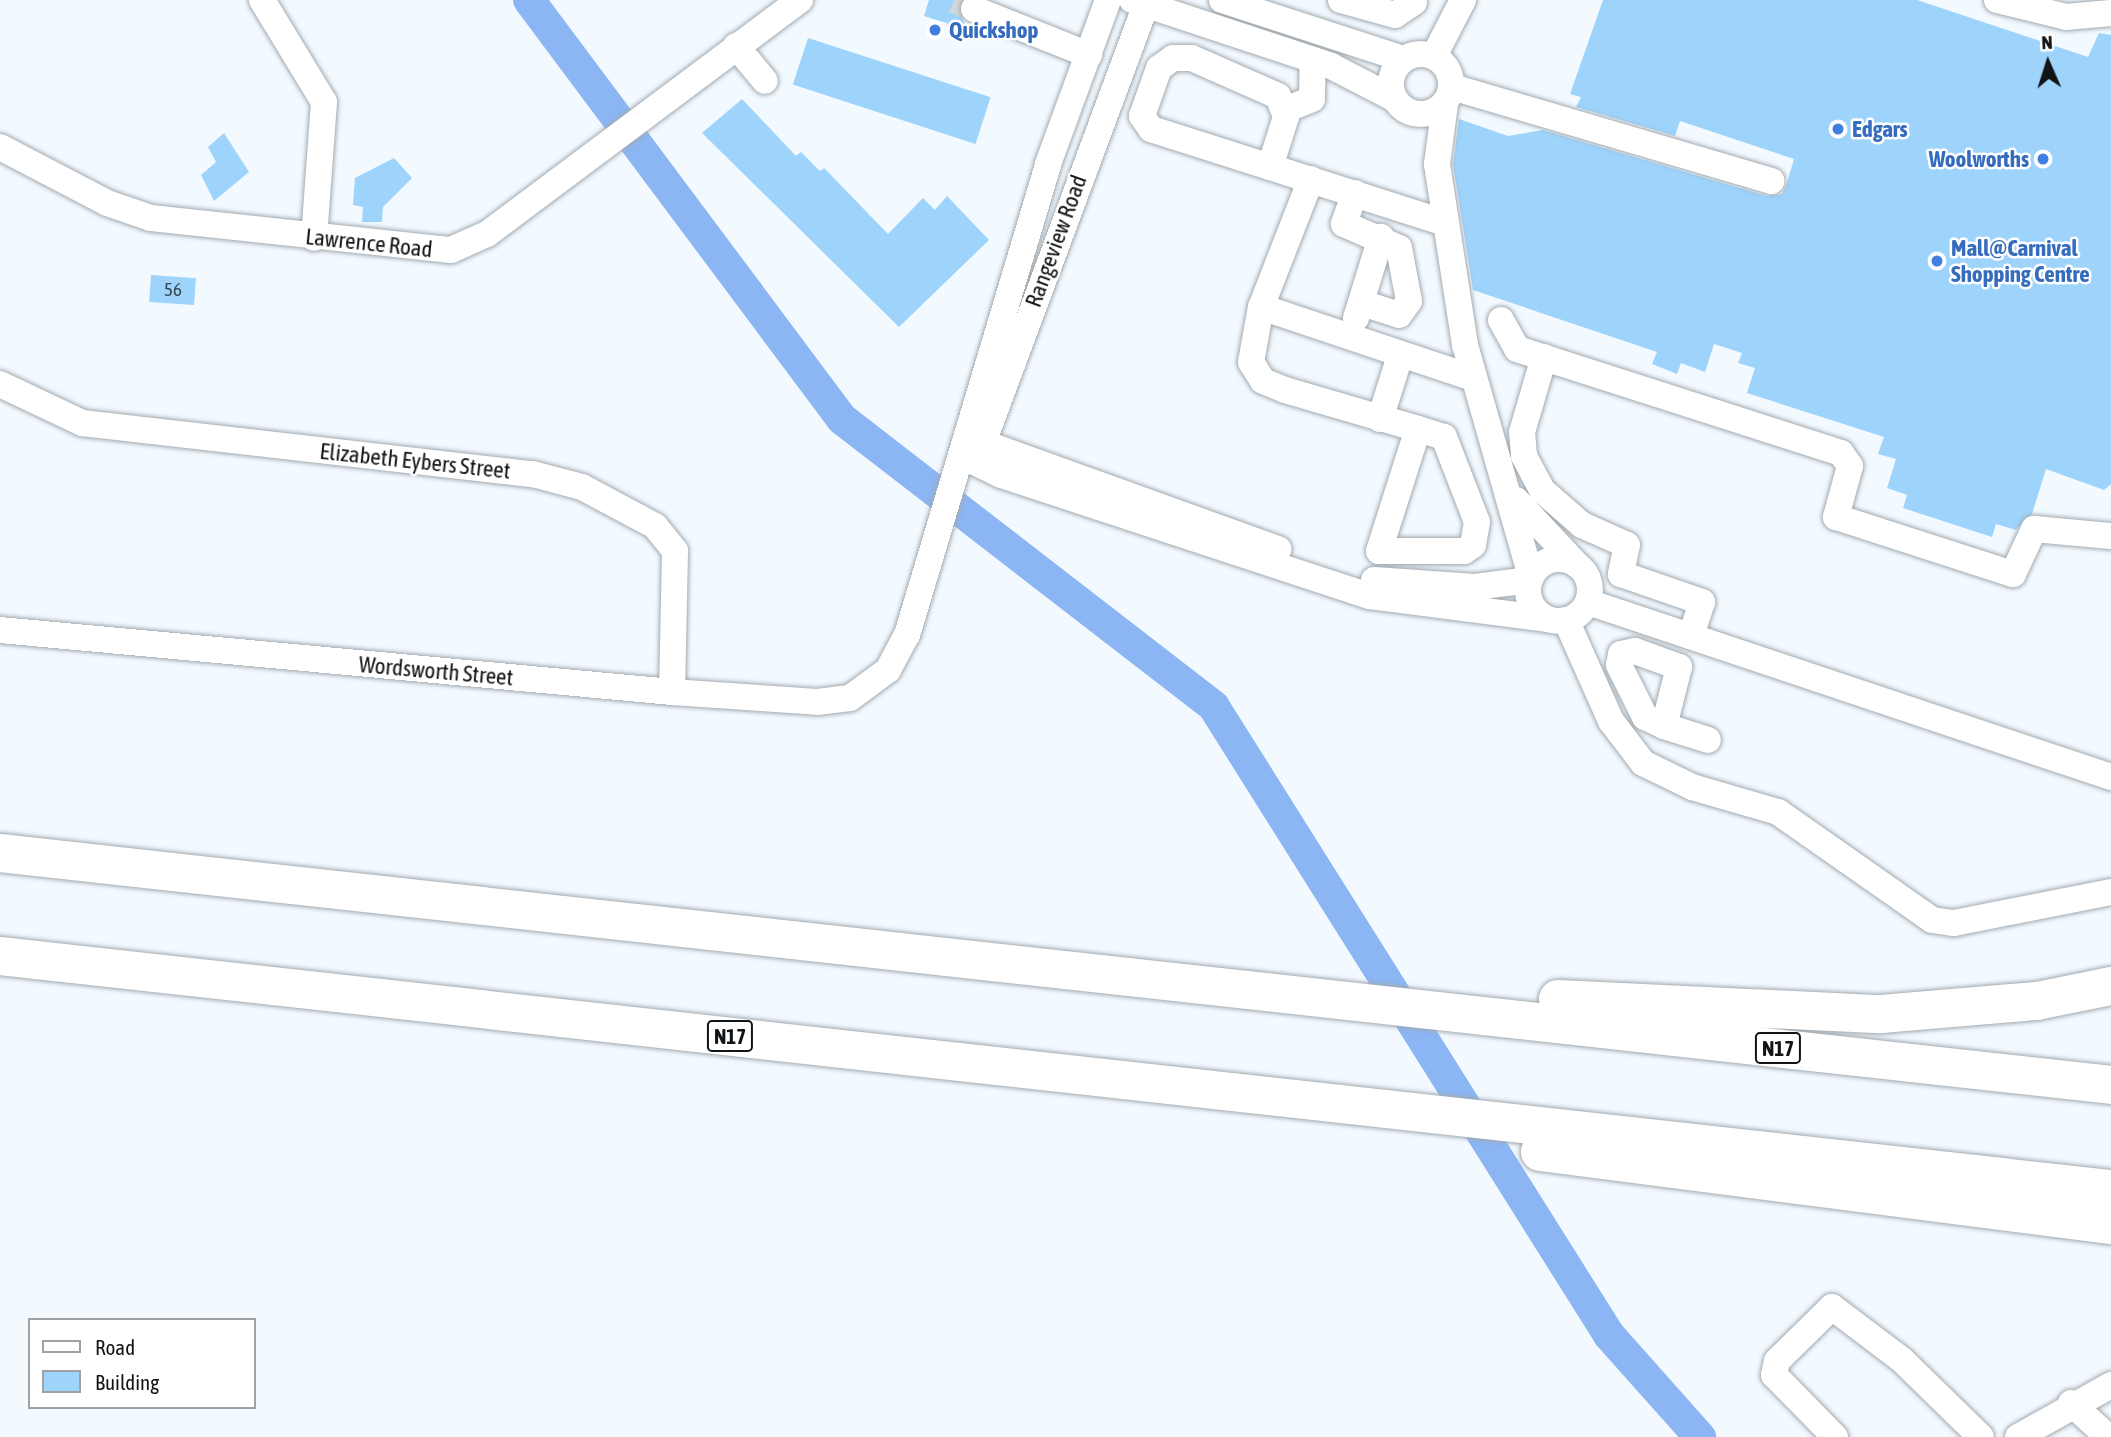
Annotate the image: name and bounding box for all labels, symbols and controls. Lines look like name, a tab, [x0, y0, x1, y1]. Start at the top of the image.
place label: Quickshop	[949, 16, 1038, 44]
marker: Quickshop	[927, 22, 943, 38]
north arrow	[2013, 28, 2083, 98]
text: N	[2041, 31, 2053, 53]
place label: Edgars	[1852, 115, 1908, 143]
marker: Edgars	[1830, 121, 1846, 137]
place label: Woolworths	[1929, 145, 2029, 173]
marker: Woolworths	[2035, 151, 2051, 167]
street label: Rangeview Road	[1019, 171, 1093, 311]
street label: Lawrence Road	[304, 223, 434, 263]
place label: Mall@Carnival Shopping Centre	[1951, 234, 2090, 288]
marker: Mall@Carnival Shopping Centre	[1929, 253, 1945, 269]
house number: 56	[164, 279, 182, 301]
street label: Elizabeth Eybers Street	[318, 437, 512, 485]
street label: Wordsworth Street	[358, 651, 514, 691]
road number: N17	[706, 1018, 754, 1054]
road number: N17	[1754, 1030, 1802, 1066]
legend	[28, 1318, 256, 1409]
text: Road	[95, 1335, 135, 1359]
text: Building	[95, 1370, 159, 1394]

